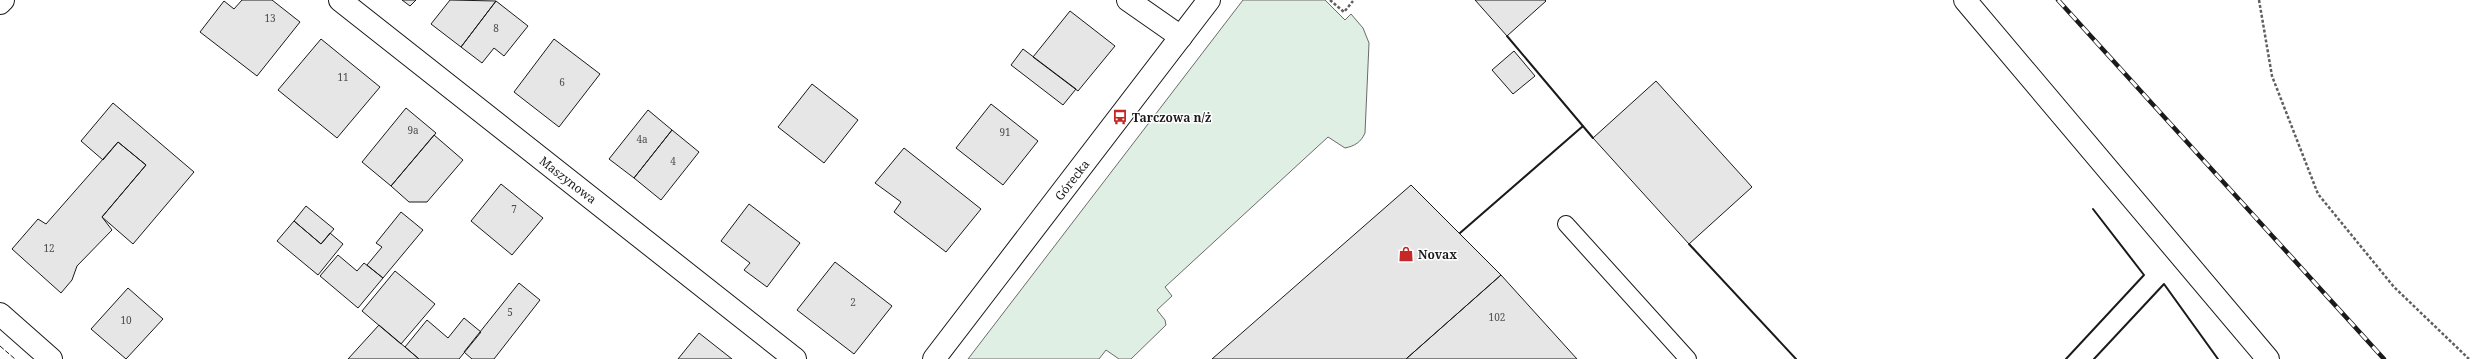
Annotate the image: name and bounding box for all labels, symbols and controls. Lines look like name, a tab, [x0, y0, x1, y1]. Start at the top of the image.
house number: 13	[264, 11, 276, 25]
house number: 8	[493, 21, 499, 35]
house number: 11	[337, 70, 349, 84]
house number: 6	[559, 75, 565, 89]
bus stop icon: Tarczowa n/ż	[1111, 108, 1129, 126]
place label: Tarczowa n/ż	[1132, 109, 1211, 126]
house number: 9a	[407, 123, 419, 137]
house number: 91	[999, 125, 1011, 139]
house number: 4a	[636, 132, 648, 146]
street label: Maszynowa	[536, 152, 600, 208]
house number: 4	[670, 154, 676, 168]
street label: Górecka	[1051, 156, 1093, 204]
house number: 7	[511, 202, 517, 216]
house number: 12	[43, 241, 55, 255]
shop icon: Novax	[1397, 245, 1415, 263]
place label: Novax	[1418, 246, 1457, 263]
house number: 2	[850, 295, 856, 309]
house number: 5	[507, 305, 513, 319]
house number: 102	[1489, 310, 1505, 324]
house number: 10	[120, 313, 132, 327]

